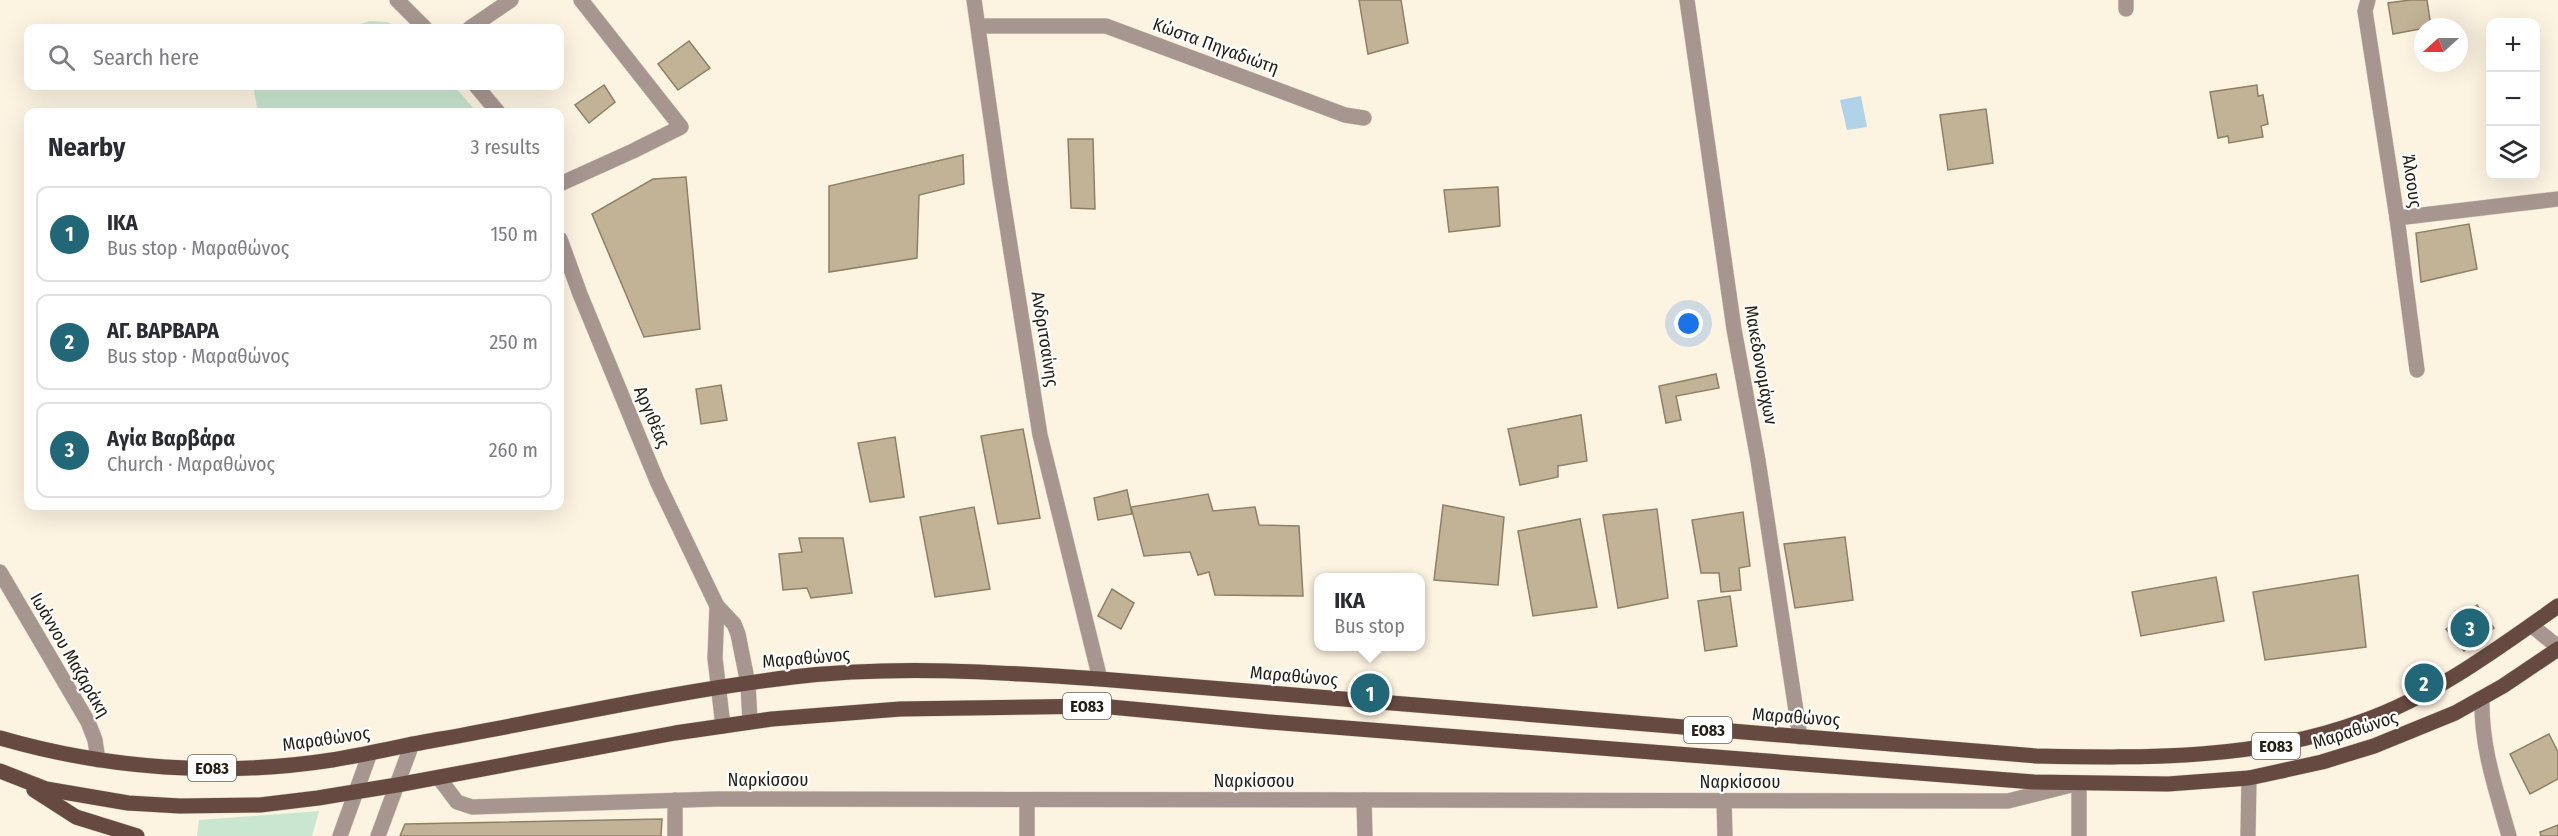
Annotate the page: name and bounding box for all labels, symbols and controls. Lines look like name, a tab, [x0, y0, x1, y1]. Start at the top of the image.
street label: Κώστα Πηγαδιώτη	[1150, 13, 1282, 79]
north arrow	[2414, 18, 2468, 72]
map controls	[2486, 18, 2540, 180]
button: +	[2486, 18, 2540, 72]
search box	[24, 24, 564, 90]
icon: search	[45, 41, 78, 74]
text: Search here	[93, 44, 199, 71]
button: −	[2486, 72, 2540, 126]
button: layers	[2486, 126, 2540, 180]
text: Nearby	[48, 132, 125, 163]
text: 3 results	[471, 135, 540, 159]
street label: Άλσους	[2397, 153, 2427, 210]
text: ΙΚΑ	[107, 209, 138, 236]
text: 1	[65, 222, 74, 246]
text: 150 m	[491, 222, 538, 246]
text: Bus stop · Μαραθώνος	[107, 236, 289, 260]
street label: Ανδριτσαίνης	[1027, 290, 1063, 389]
street label: Μακεδονομάχων	[1740, 304, 1782, 427]
your location	[1674, 309, 1703, 338]
text: ΑΓ. ΒΑΡΒΑΡΑ	[107, 317, 219, 344]
text: 2	[65, 330, 74, 354]
text: 250 m	[490, 330, 538, 354]
text: Bus stop · Μαραθώνος	[107, 344, 289, 368]
street label: Αργιθέας	[629, 383, 675, 451]
text: Αγία Βαρβάρα	[107, 425, 235, 452]
text: 3	[65, 438, 74, 462]
text: 260 m	[489, 438, 538, 462]
text: Church · Μαραθώνος	[107, 452, 275, 476]
popup	[1314, 573, 1425, 651]
text: ΙΚΑ	[1334, 587, 1365, 614]
street label: Ιωάννου Μαζαράκη	[25, 589, 115, 721]
pin: 3	[2450, 606, 2490, 650]
text: Bus stop	[1334, 614, 1405, 638]
street label: Μαραθώνος	[761, 643, 851, 673]
pin: 2	[2404, 660, 2444, 706]
street label: Μαραθώνος	[1249, 661, 1339, 691]
pin: 1	[1350, 670, 1390, 716]
road number: ΕΟ83	[1063, 693, 1111, 719]
street label: Μαραθώνος	[1751, 703, 1841, 731]
street label: Μαραθώνος	[2310, 706, 2401, 754]
road number: ΕΟ83	[1684, 717, 1732, 743]
street label: Μαραθώνος	[281, 722, 372, 756]
road number: ΕΟ83	[2252, 733, 2300, 759]
road number: ΕΟ83	[188, 755, 236, 781]
street label: Ναρκίσσου	[728, 769, 808, 791]
street label: Ναρκίσσου	[1214, 770, 1294, 792]
street label: Ναρκίσσου	[1700, 771, 1780, 793]

